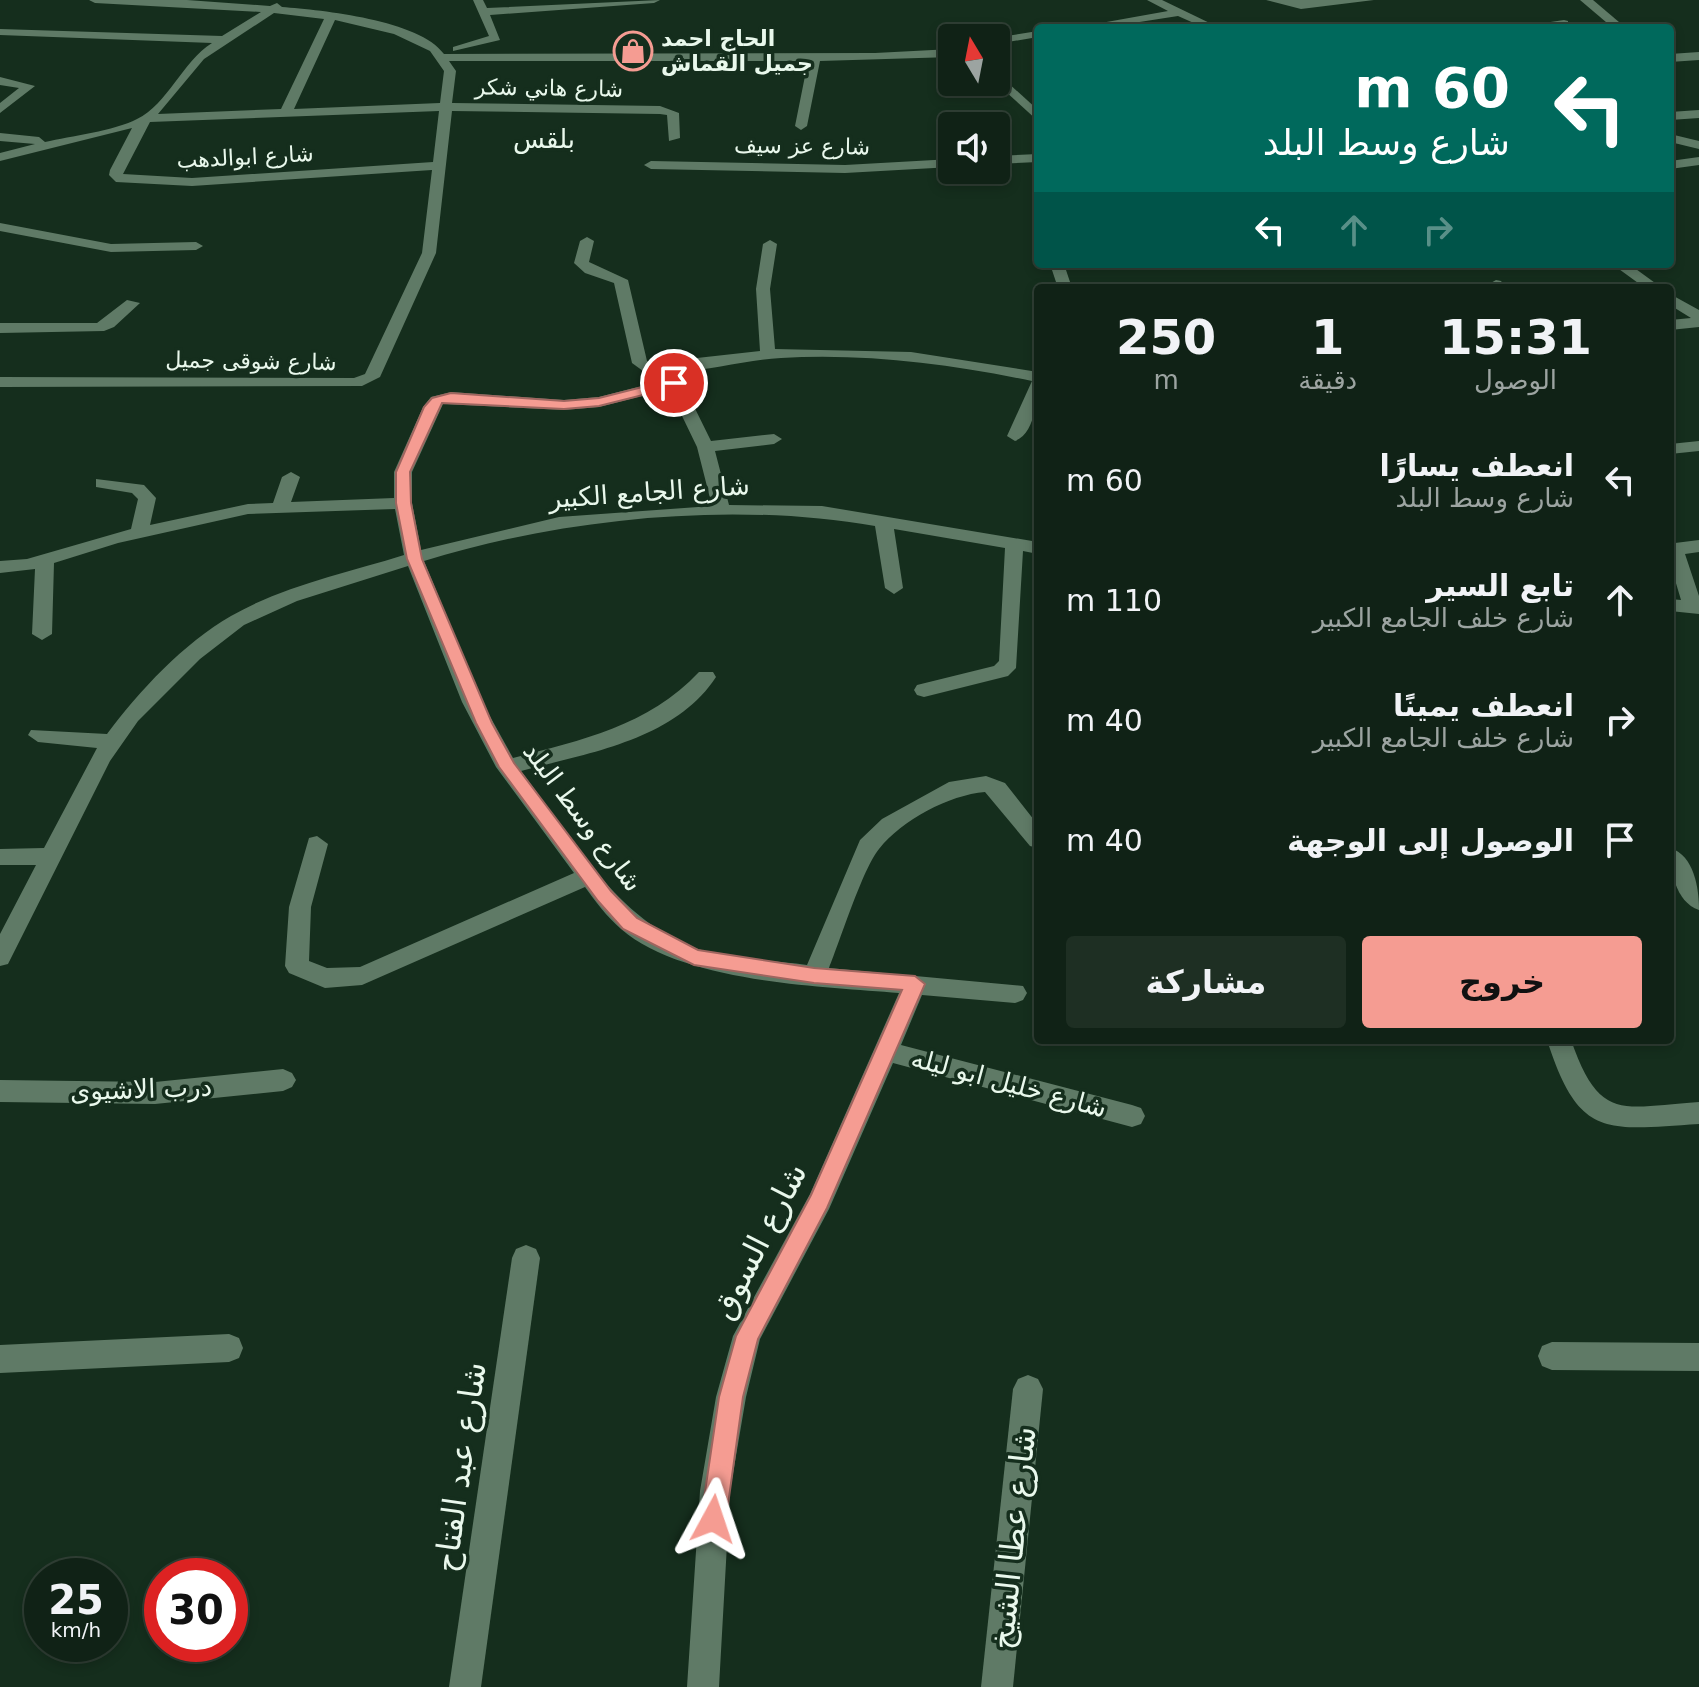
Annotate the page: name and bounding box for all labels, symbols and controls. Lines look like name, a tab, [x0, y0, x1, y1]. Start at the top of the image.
north arrow	[938, 24, 1010, 96]
map controls	[938, 24, 1010, 184]
place label: الحاج احمد جميل القماش	[661, 26, 813, 76]
shop icon: الحاج احمد جميل القماش	[612, 30, 654, 72]
text: 60 m	[1354, 55, 1510, 120]
icon: left	[1538, 56, 1642, 160]
street label: شارع هاني شكر	[474, 74, 623, 103]
button: sound	[938, 112, 1010, 184]
text: شارع وسط البلد	[1263, 122, 1510, 163]
district label: بلقس	[513, 124, 575, 154]
street label: شارع عز سيف	[734, 132, 870, 160]
street label: شارع ابوالدهب	[176, 141, 314, 173]
icon: left	[1248, 208, 1292, 252]
icon: ahead	[1332, 208, 1376, 252]
icon: right	[1416, 208, 1460, 252]
text: 250	[1116, 309, 1216, 365]
text: 1	[1311, 309, 1344, 365]
text: 15:31	[1439, 309, 1592, 365]
street label: شارع شوقى جميل	[165, 347, 337, 375]
pin	[640, 349, 708, 417]
icon: arrive	[652, 361, 696, 405]
text: m	[1153, 365, 1179, 395]
text: دقيقة	[1298, 365, 1357, 395]
text: الوصول	[1474, 365, 1557, 395]
text: انعطف يسارًا	[1380, 448, 1574, 483]
icon: left	[1598, 458, 1642, 502]
text: 60 m	[1066, 463, 1143, 498]
street label: شارع الجامع الكبير	[545, 470, 751, 515]
text: شارع وسط البلد	[1395, 483, 1574, 513]
text: تابع السير	[1426, 568, 1574, 603]
icon: ahead	[1598, 578, 1642, 622]
text: 110 m	[1066, 583, 1162, 618]
text: شارع خلف الجامع الكبير	[1313, 603, 1574, 633]
text: انعطف يمينًا	[1393, 688, 1574, 723]
icon: right	[1598, 698, 1642, 742]
text: 40 m	[1066, 703, 1143, 738]
text: شارع خلف الجامع الكبير	[1313, 723, 1574, 753]
street label: شارع وسط البلد	[516, 737, 649, 898]
icon: arrive	[1598, 818, 1642, 862]
text: 40 m	[1066, 823, 1143, 858]
text: الوصول إلى الوجهة	[1287, 823, 1574, 858]
button: مشاركة	[1066, 936, 1346, 1028]
button: خروج	[1362, 936, 1642, 1028]
street label: شارع خليل ابو ليله	[908, 1042, 1110, 1124]
street label: درب الاشيوى	[69, 1072, 213, 1107]
street label: شارع السوق	[704, 1157, 814, 1325]
street label: شارع عبد الفتاح	[426, 1359, 494, 1575]
street label: شارع عطا الشيخ	[982, 1425, 1044, 1651]
position arrow	[671, 1477, 755, 1561]
speed limit sign: 30	[144, 1558, 248, 1662]
text: 25	[48, 1577, 104, 1623]
text: km/h	[51, 1618, 101, 1642]

